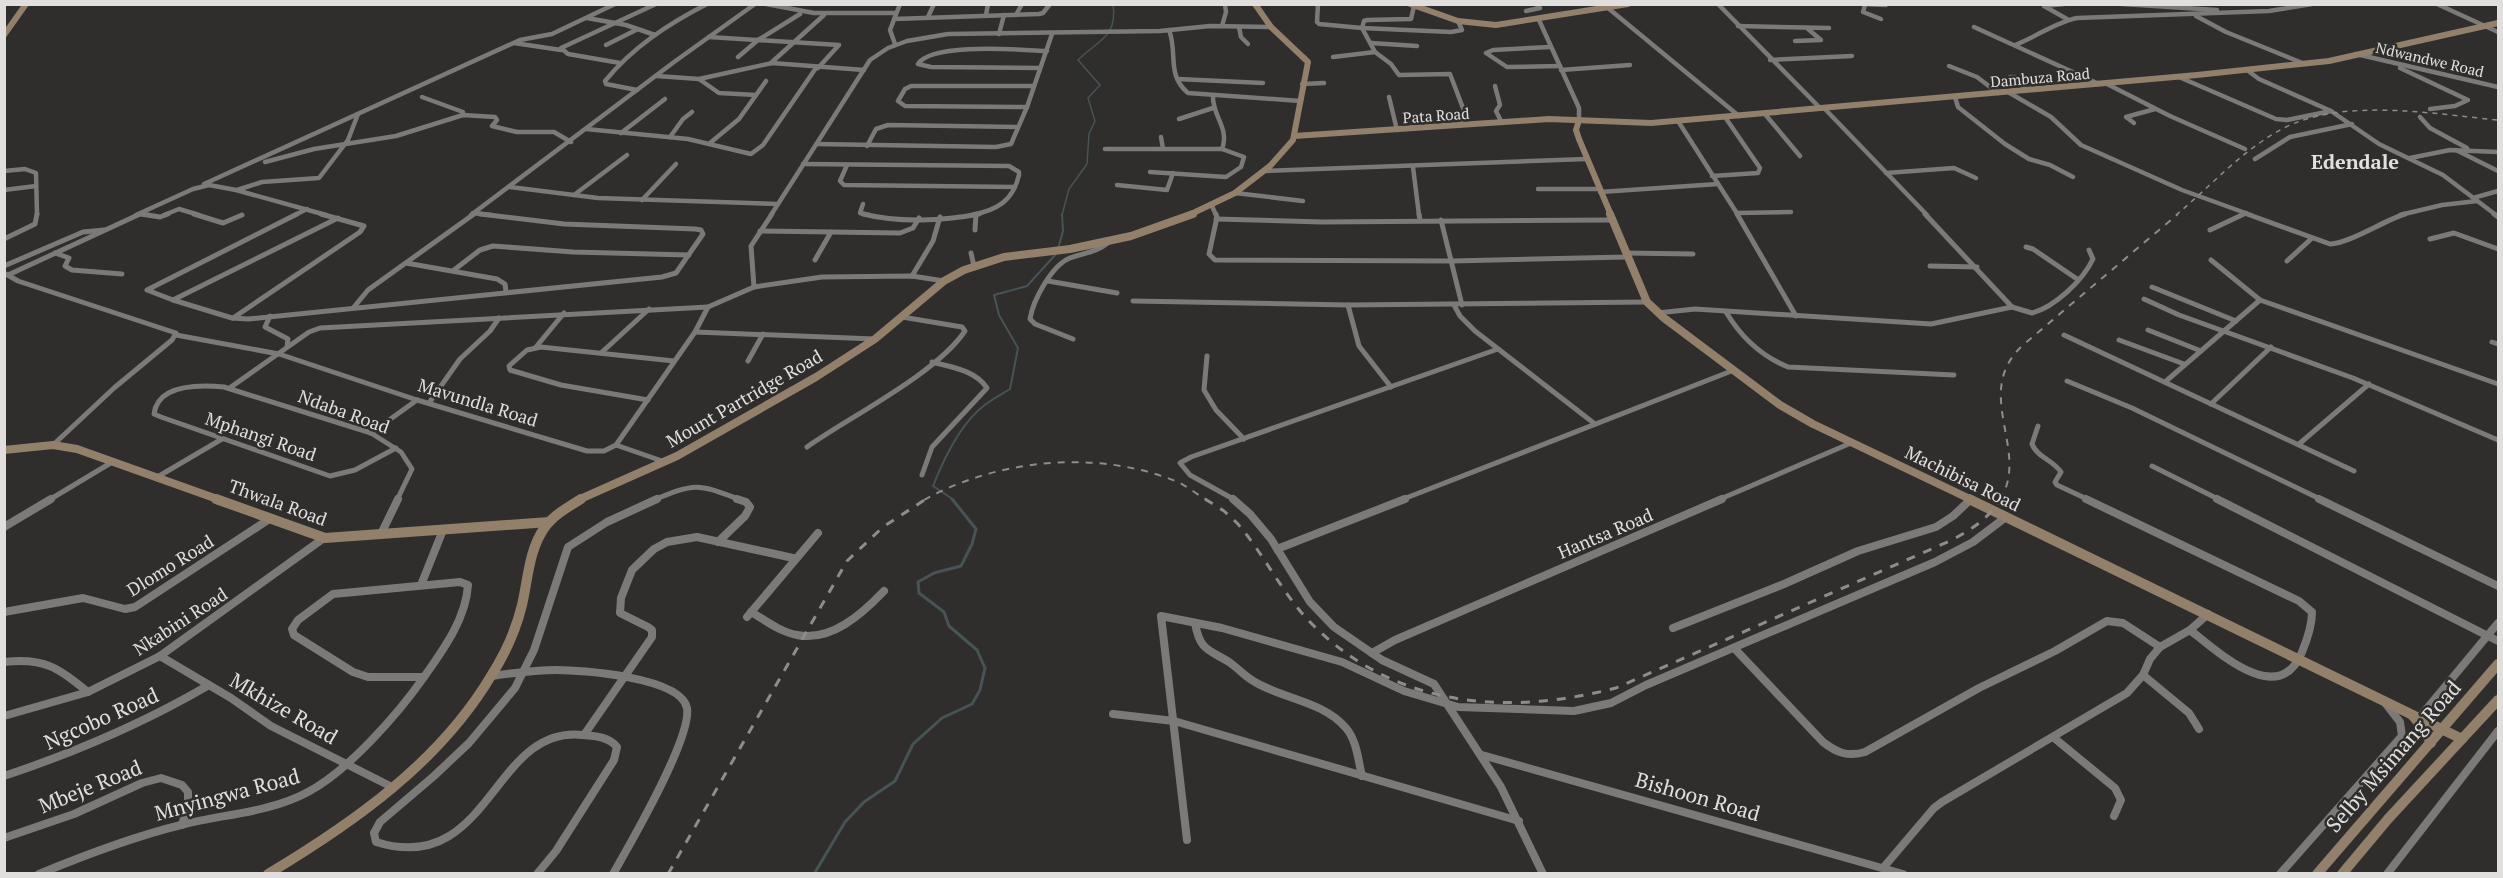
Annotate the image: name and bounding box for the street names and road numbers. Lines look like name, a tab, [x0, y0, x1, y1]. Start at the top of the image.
street label: Ndwandwe Road	[2374, 37, 2486, 81]
street label: Dambuza Road	[1989, 63, 2091, 91]
street label: Pata Road	[1402, 103, 1470, 127]
street label: Mount Partridge Road	[662, 344, 826, 452]
street label: Mavundla Road	[415, 372, 541, 432]
street label: Ndaba Road	[295, 383, 393, 439]
street label: Mphangi Road	[202, 406, 320, 466]
street label: Machibisa Road	[1901, 440, 2025, 516]
street label: Thwala Road	[226, 473, 330, 531]
street label: Hantsa Road	[1554, 502, 1656, 564]
street label: Dlomo Road	[122, 529, 218, 601]
street label: Nkabini Road	[128, 582, 232, 660]
street label: Mkhize Road	[225, 666, 343, 750]
street label: Selby Msimang Road	[2319, 674, 2467, 838]
street label: Ngcobo Road	[39, 680, 163, 756]
street label: Mbeje Road	[34, 753, 146, 819]
street label: Mnyingwa Road	[151, 761, 303, 827]
street label: Bishoon Road	[1632, 765, 1764, 827]

